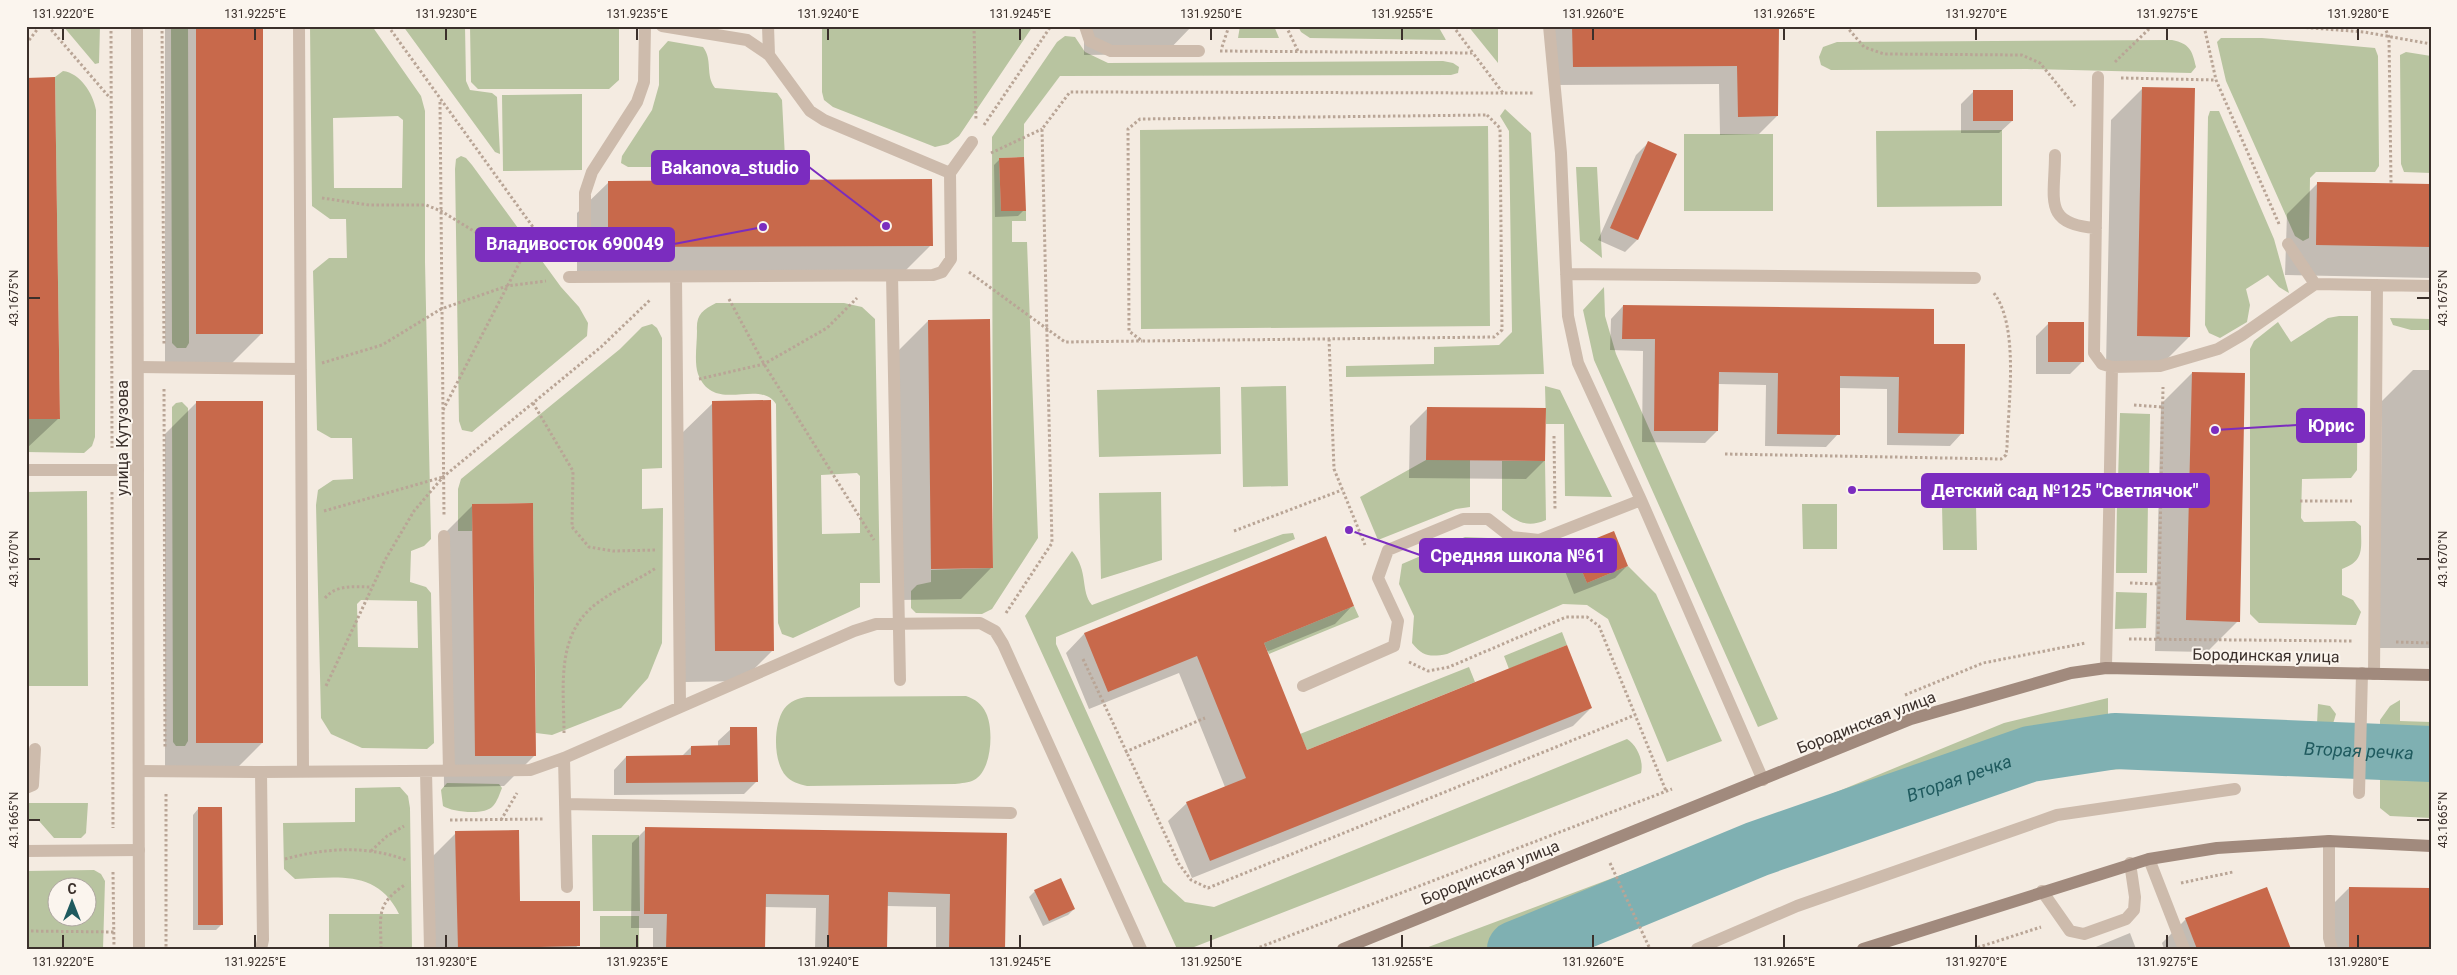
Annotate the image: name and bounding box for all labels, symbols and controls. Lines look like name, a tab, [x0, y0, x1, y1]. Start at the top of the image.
text: 131.9220°E	[32, 7, 94, 21]
text: 131.9225°E	[224, 7, 286, 21]
text: 131.9230°E	[415, 7, 477, 21]
text: 131.9235°E	[606, 7, 668, 21]
text: 131.9240°E	[797, 7, 859, 21]
text: 131.9245°E	[989, 7, 1051, 21]
text: 131.9250°E	[1180, 7, 1242, 21]
text: 131.9255°E	[1371, 7, 1433, 21]
text: 131.9260°E	[1562, 7, 1624, 21]
text: 131.9265°E	[1753, 7, 1815, 21]
text: 131.9270°E	[1945, 7, 2007, 21]
text: 131.9275°E	[2136, 7, 2198, 21]
text: 131.9280°E	[2327, 7, 2389, 21]
callout: Bakanova_studio	[652, 151, 809, 184]
text: Bakanova_studio	[661, 157, 799, 178]
callout: Владивосток 690049	[476, 228, 674, 261]
text: Владивосток 690049	[486, 233, 664, 254]
text: 43.1675°N	[7, 270, 21, 326]
text: 43.1675°N	[2436, 270, 2450, 326]
street label: улица Кутузова	[113, 380, 132, 496]
callout: Юрис	[2297, 409, 2364, 442]
text: Юрис	[2308, 415, 2354, 436]
callout: Детский сад №125 "Светлячок"	[1922, 474, 2209, 507]
text: Детский сад №125 "Светлячок"	[1932, 480, 2199, 501]
text: 43.1670°N	[7, 531, 21, 587]
text: 43.1670°N	[2436, 531, 2450, 587]
callout: Средняя школа №61	[1420, 539, 1616, 572]
text: Средняя школа №61	[1430, 545, 1606, 566]
street label: Бородинская улица	[2192, 645, 2340, 666]
street label: Бородинская улица	[1794, 687, 1938, 758]
water label: Вторая речка	[2304, 738, 2414, 763]
water label: Вторая речка	[1904, 750, 2014, 806]
text: 43.1665°N	[7, 792, 21, 848]
text: 43.1665°N	[2436, 792, 2450, 848]
street label: Бородинская улица	[1418, 836, 1562, 909]
north arrow	[48, 878, 98, 928]
text: С	[67, 881, 77, 897]
text: 131.9220°E	[32, 955, 94, 969]
text: 131.9225°E	[224, 955, 286, 969]
text: 131.9230°E	[415, 955, 477, 969]
text: 131.9235°E	[606, 955, 668, 969]
text: 131.9240°E	[797, 955, 859, 969]
text: 131.9245°E	[989, 955, 1051, 969]
text: 131.9250°E	[1180, 955, 1242, 969]
text: 131.9255°E	[1371, 955, 1433, 969]
text: 131.9260°E	[1562, 955, 1624, 969]
text: 131.9265°E	[1753, 955, 1815, 969]
text: 131.9270°E	[1945, 955, 2007, 969]
text: 131.9275°E	[2136, 955, 2198, 969]
text: 131.9280°E	[2327, 955, 2389, 969]

